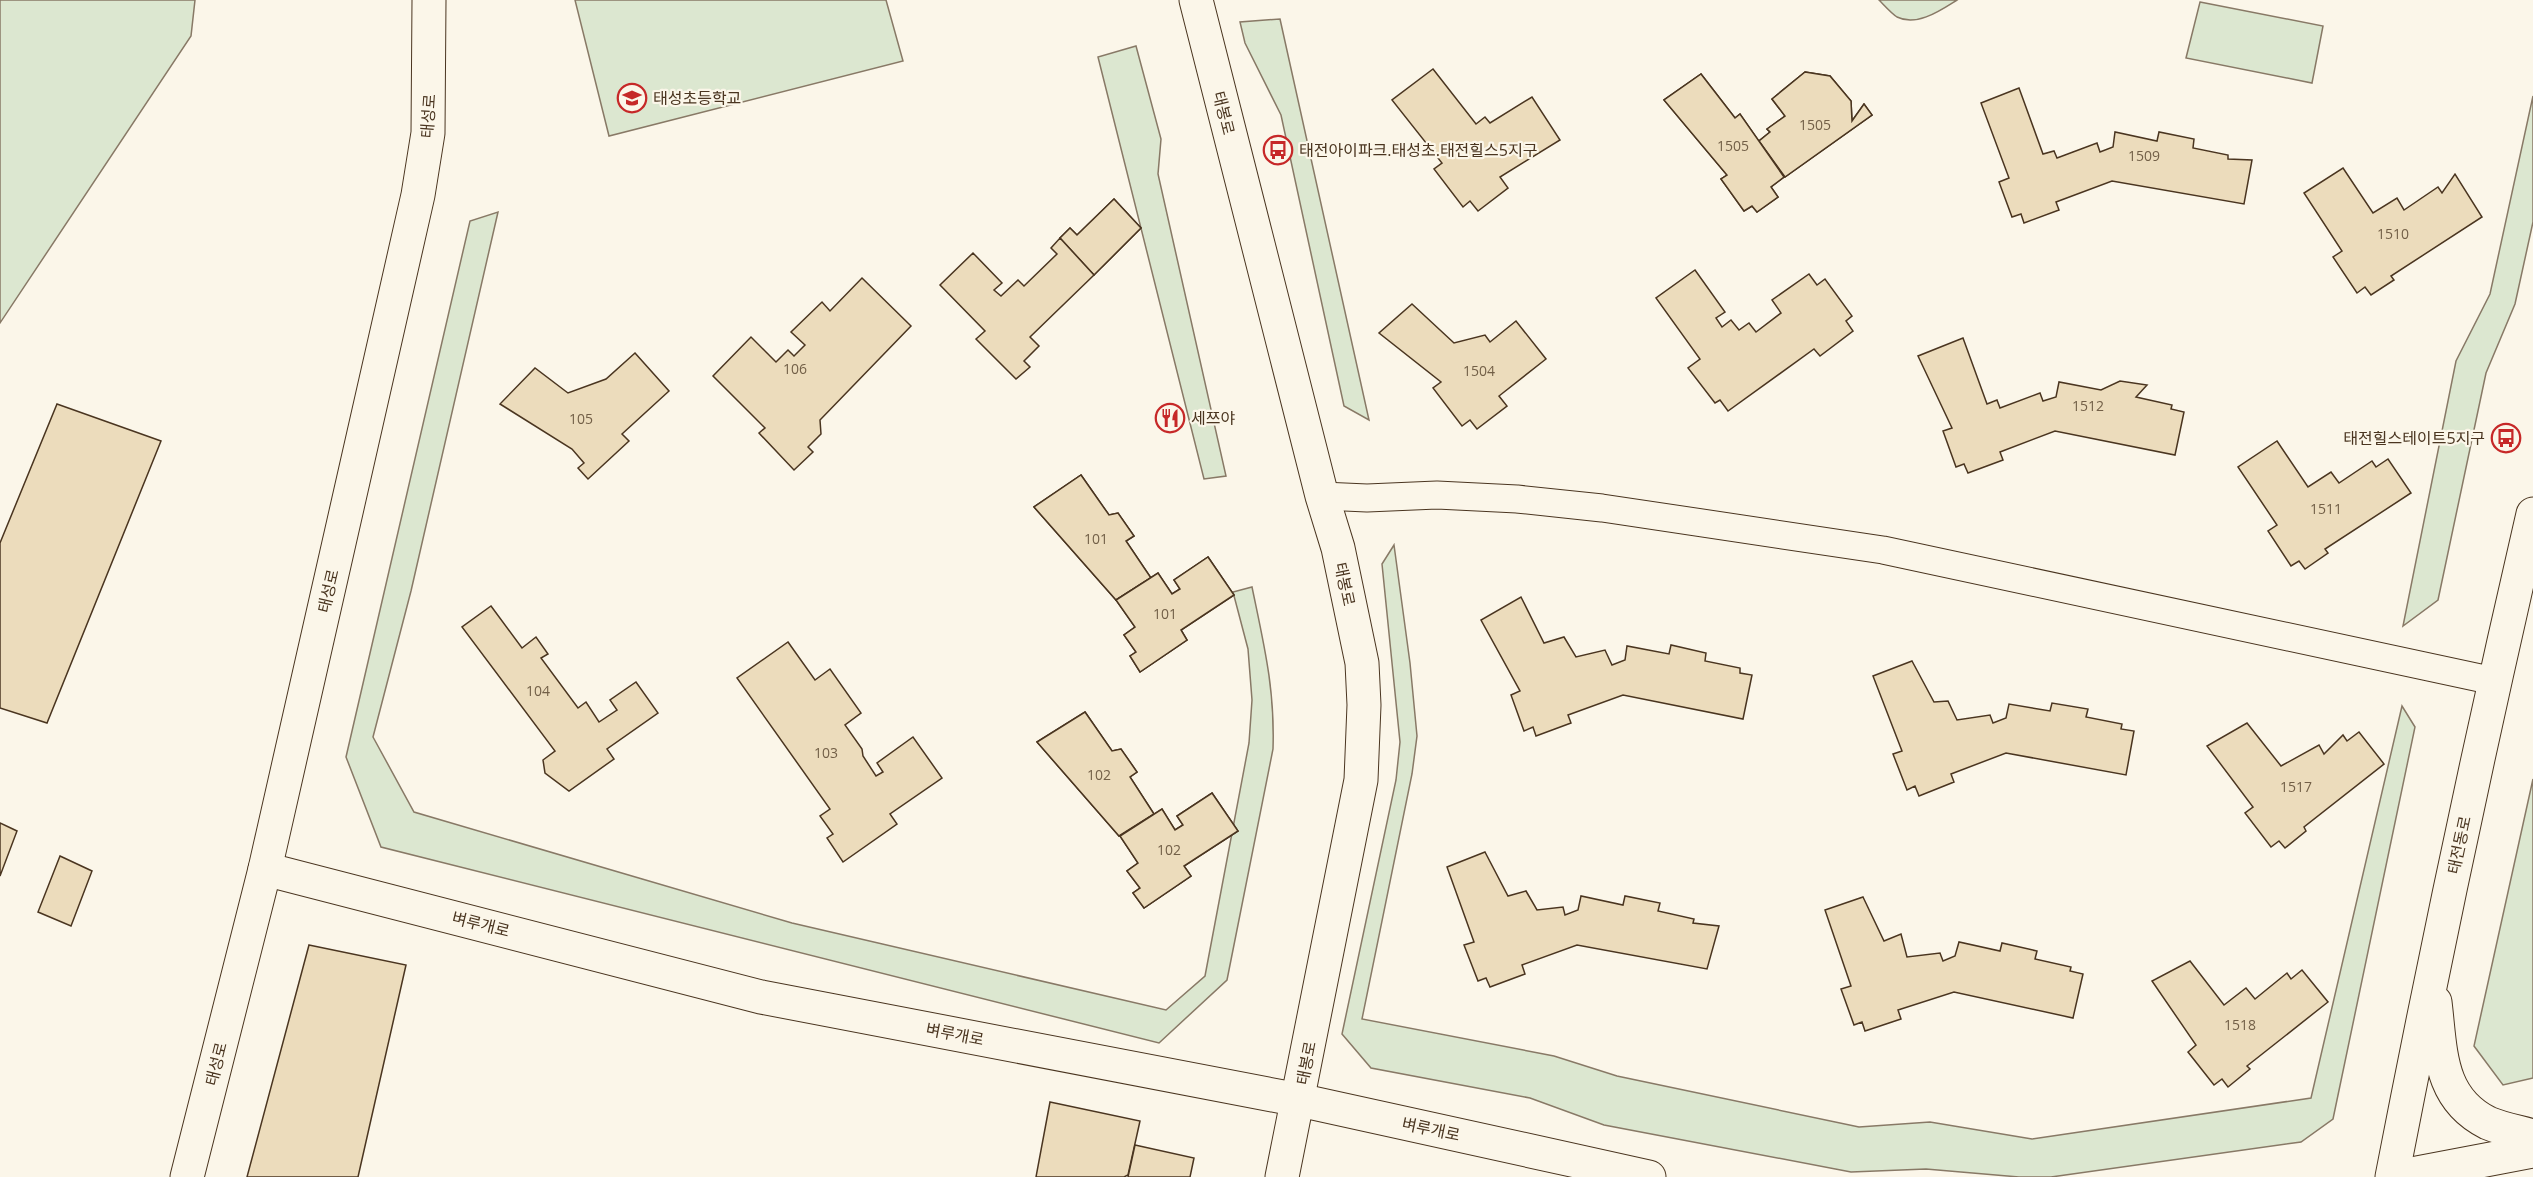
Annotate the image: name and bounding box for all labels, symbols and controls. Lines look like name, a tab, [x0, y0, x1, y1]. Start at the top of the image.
school or university icon: 태성초등학교	[616, 82, 648, 114]
place label: 태성초등학교	[653, 87, 741, 109]
street label: 태봉로	[1208, 89, 1240, 137]
street label: 태성로	[415, 93, 441, 139]
house number: 1505	[1799, 115, 1831, 134]
bus stop icon: 태전아이파크.태성초.태전힐스5지구	[1262, 134, 1294, 166]
house number: 1505	[1717, 136, 1749, 155]
place label: 태전아이파크.태성초.태전힐스5지구	[1299, 139, 1537, 161]
house number: 1509	[2128, 146, 2160, 165]
house number: 1510	[2377, 224, 2409, 243]
house number: 106	[783, 359, 807, 378]
house number: 1504	[1463, 361, 1495, 380]
house number: 1512	[2072, 396, 2104, 415]
restaurant icon: 세쯔야	[1154, 402, 1186, 434]
place label: 세쯔야	[1191, 407, 1235, 429]
house number: 105	[569, 409, 593, 428]
bus stop icon: 태전힐스테이트5지구	[2490, 422, 2522, 454]
place label: 태전힐스테이트5지구	[2343, 427, 2485, 449]
house number: 1511	[2310, 499, 2342, 518]
house number: 101	[1084, 529, 1108, 548]
street label: 태봉로	[1330, 560, 1360, 608]
street label: 태성로	[312, 567, 344, 615]
house number: 101	[1153, 604, 1177, 623]
house number: 104	[526, 681, 550, 700]
house number: 103	[814, 743, 838, 762]
house number: 102	[1087, 765, 1111, 784]
house number: 1517	[2280, 777, 2312, 796]
street label: 태전동로	[2442, 814, 2476, 876]
house number: 102	[1157, 840, 1181, 859]
street label: 벼루개로	[450, 906, 512, 942]
house number: 1518	[2224, 1015, 2256, 1034]
street label: 벼루개로	[924, 1018, 986, 1050]
street label: 태봉로	[1291, 1039, 1321, 1087]
street label: 태성로	[200, 1040, 232, 1088]
street label: 벼루개로	[1400, 1112, 1462, 1146]

